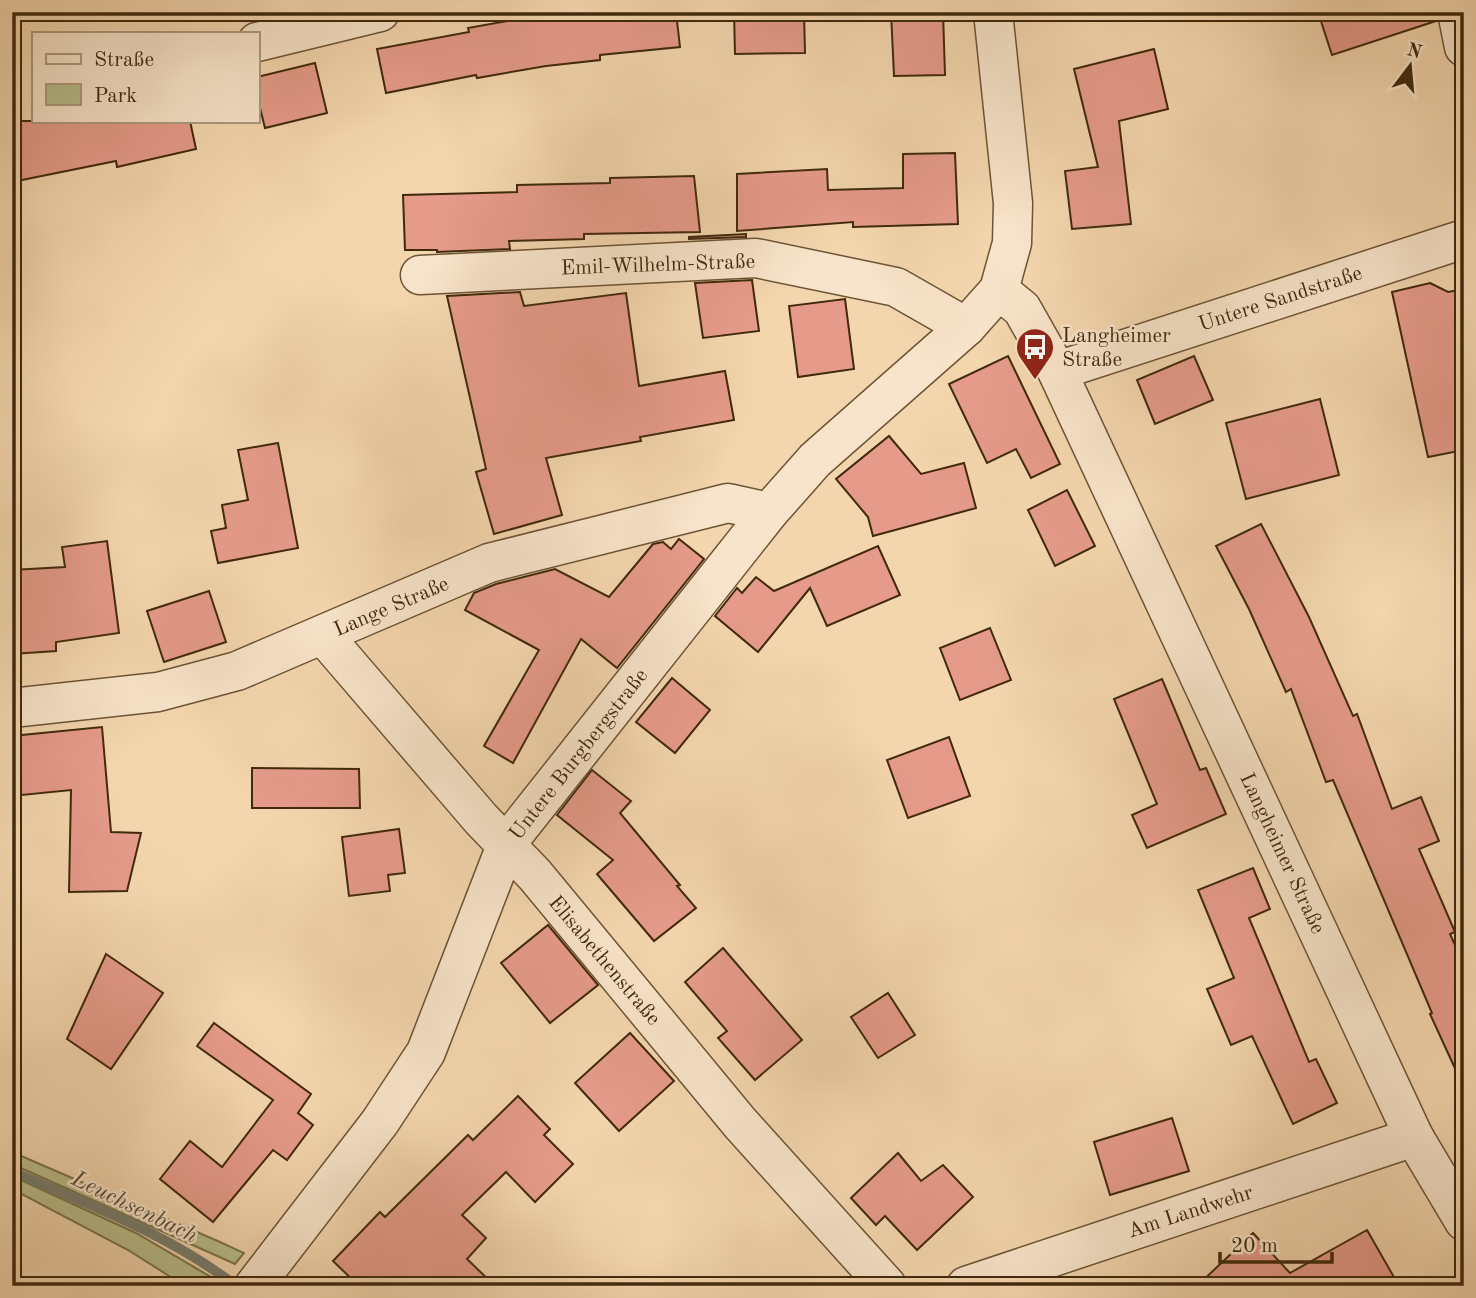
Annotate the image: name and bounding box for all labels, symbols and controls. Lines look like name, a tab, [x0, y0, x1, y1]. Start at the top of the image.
legend	[32, 32, 259, 122]
north arrow	[1374, 32, 1444, 102]
text: N	[1404, 41, 1424, 63]
text: Straße	[94, 50, 154, 71]
text: Park	[94, 86, 137, 107]
street label: Emil-Wilhelm-Straße	[561, 252, 756, 279]
street label: Untere Sandstraße	[1196, 263, 1365, 336]
bus stop icon: Langheimer Straße	[1014, 326, 1056, 381]
place label: Langheimer Straße	[1062, 326, 1171, 371]
street label: Lange Straße	[331, 574, 452, 641]
street label: Untere Burgbergstraße	[506, 665, 652, 845]
street label: Langheimer Straße	[1235, 770, 1328, 937]
street label: Elisabethenstraße	[544, 892, 664, 1030]
water label: Leuchsenbach	[67, 1167, 201, 1248]
street label: Am Landwehr	[1125, 1182, 1256, 1243]
scale bar	[1220, 1221, 1332, 1265]
text: 20 m	[1231, 1236, 1278, 1257]

